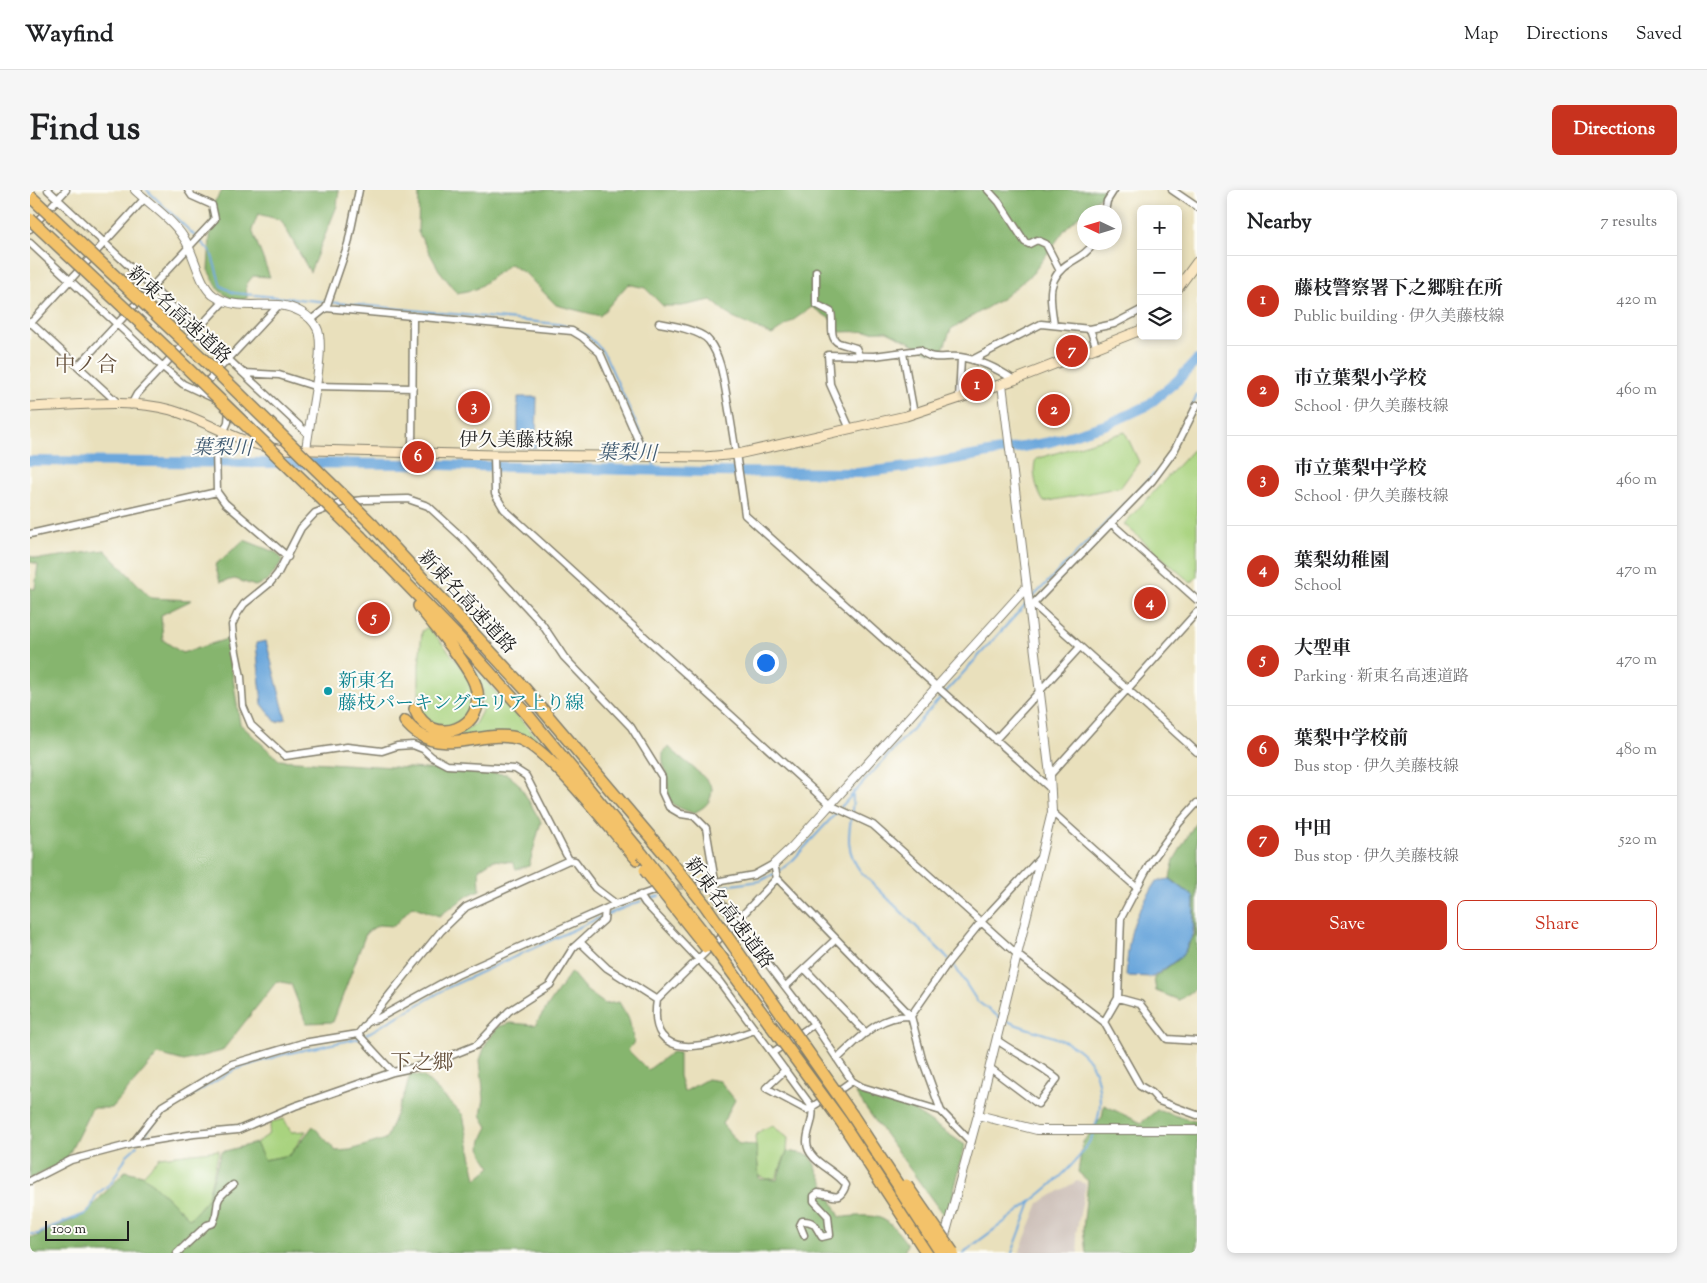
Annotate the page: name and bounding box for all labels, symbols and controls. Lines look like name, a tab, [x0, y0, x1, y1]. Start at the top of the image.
text: Wayfind	[25, 18, 113, 52]
text: Map	[1464, 22, 1499, 48]
text: Directions	[1527, 22, 1608, 48]
text: Saved	[1636, 22, 1682, 48]
text: Find us	[30, 105, 140, 156]
button: Directions	[1552, 105, 1677, 155]
north arrow	[1077, 205, 1122, 250]
map controls	[1137, 205, 1182, 340]
button: +	[1137, 205, 1182, 250]
text: Nearby	[1247, 208, 1312, 238]
text: 7 results	[1601, 211, 1657, 234]
button: −	[1137, 250, 1182, 295]
street label: 新東名高速道路	[120, 261, 236, 371]
text: 藤枝警察署下之郷駐在所	[1294, 276, 1503, 303]
text: 1	[1260, 289, 1266, 312]
text: 420 m	[1616, 289, 1657, 312]
button: layers	[1137, 295, 1182, 340]
text: Public building · 伊久美藤枝線	[1294, 306, 1504, 329]
pin: 7	[1056, 332, 1088, 370]
district label: 中ノ合	[55, 351, 118, 381]
pin: 1	[961, 366, 993, 404]
text: 市立葉梨小学校	[1294, 366, 1427, 393]
text: 2	[1259, 379, 1267, 402]
text: 460 m	[1616, 379, 1657, 402]
pin: 3	[458, 388, 490, 426]
pin: 2	[1038, 391, 1070, 429]
text: School · 伊久美藤枝線	[1294, 396, 1449, 419]
street label: 伊久美藤枝線	[459, 428, 573, 455]
water label: 葉梨川	[192, 434, 254, 465]
pin: 6	[402, 438, 434, 476]
water label: 葉梨川	[597, 439, 659, 470]
text: 市立葉梨中学校	[1294, 456, 1427, 483]
text: 3	[1260, 469, 1266, 492]
text: 460 m	[1616, 469, 1657, 492]
text: School · 伊久美藤枝線	[1294, 486, 1449, 509]
street label: 新東名高速道路	[411, 545, 521, 661]
text: 葉梨幼稚園	[1294, 548, 1389, 575]
text: 4	[1259, 559, 1267, 582]
text: 470 m	[1616, 559, 1657, 582]
text: School	[1294, 575, 1342, 598]
pin: 4	[1134, 584, 1166, 622]
pin: 5	[358, 599, 390, 637]
text: 大型車	[1294, 636, 1351, 663]
text: 5	[1260, 649, 1266, 672]
text: 470 m	[1616, 649, 1657, 672]
your location	[753, 650, 779, 676]
text: Parking · 新東名高速道路	[1294, 666, 1469, 689]
place label: 新東名 藤枝パーキングエリア上り線	[338, 669, 584, 718]
marker: 新東名 藤枝パーキングエリア上り線	[322, 685, 334, 697]
text: 葉梨中学校前	[1294, 726, 1408, 753]
text: 6	[1259, 739, 1267, 762]
text: 480 m	[1616, 739, 1657, 762]
text: Bus stop · 伊久美藤枝線	[1294, 756, 1459, 779]
text: 中田	[1294, 816, 1332, 843]
text: 7	[1259, 829, 1267, 852]
text: 520 m	[1619, 829, 1657, 852]
text: Bus stop · 伊久美藤枝線	[1294, 846, 1459, 869]
street label: 新東名高速道路	[677, 852, 779, 975]
button: Save	[1247, 900, 1447, 950]
button: Share	[1457, 900, 1657, 950]
district label: 下之郷	[391, 1049, 454, 1079]
scale bar	[45, 1218, 129, 1241]
text: 100 m	[52, 1220, 86, 1240]

